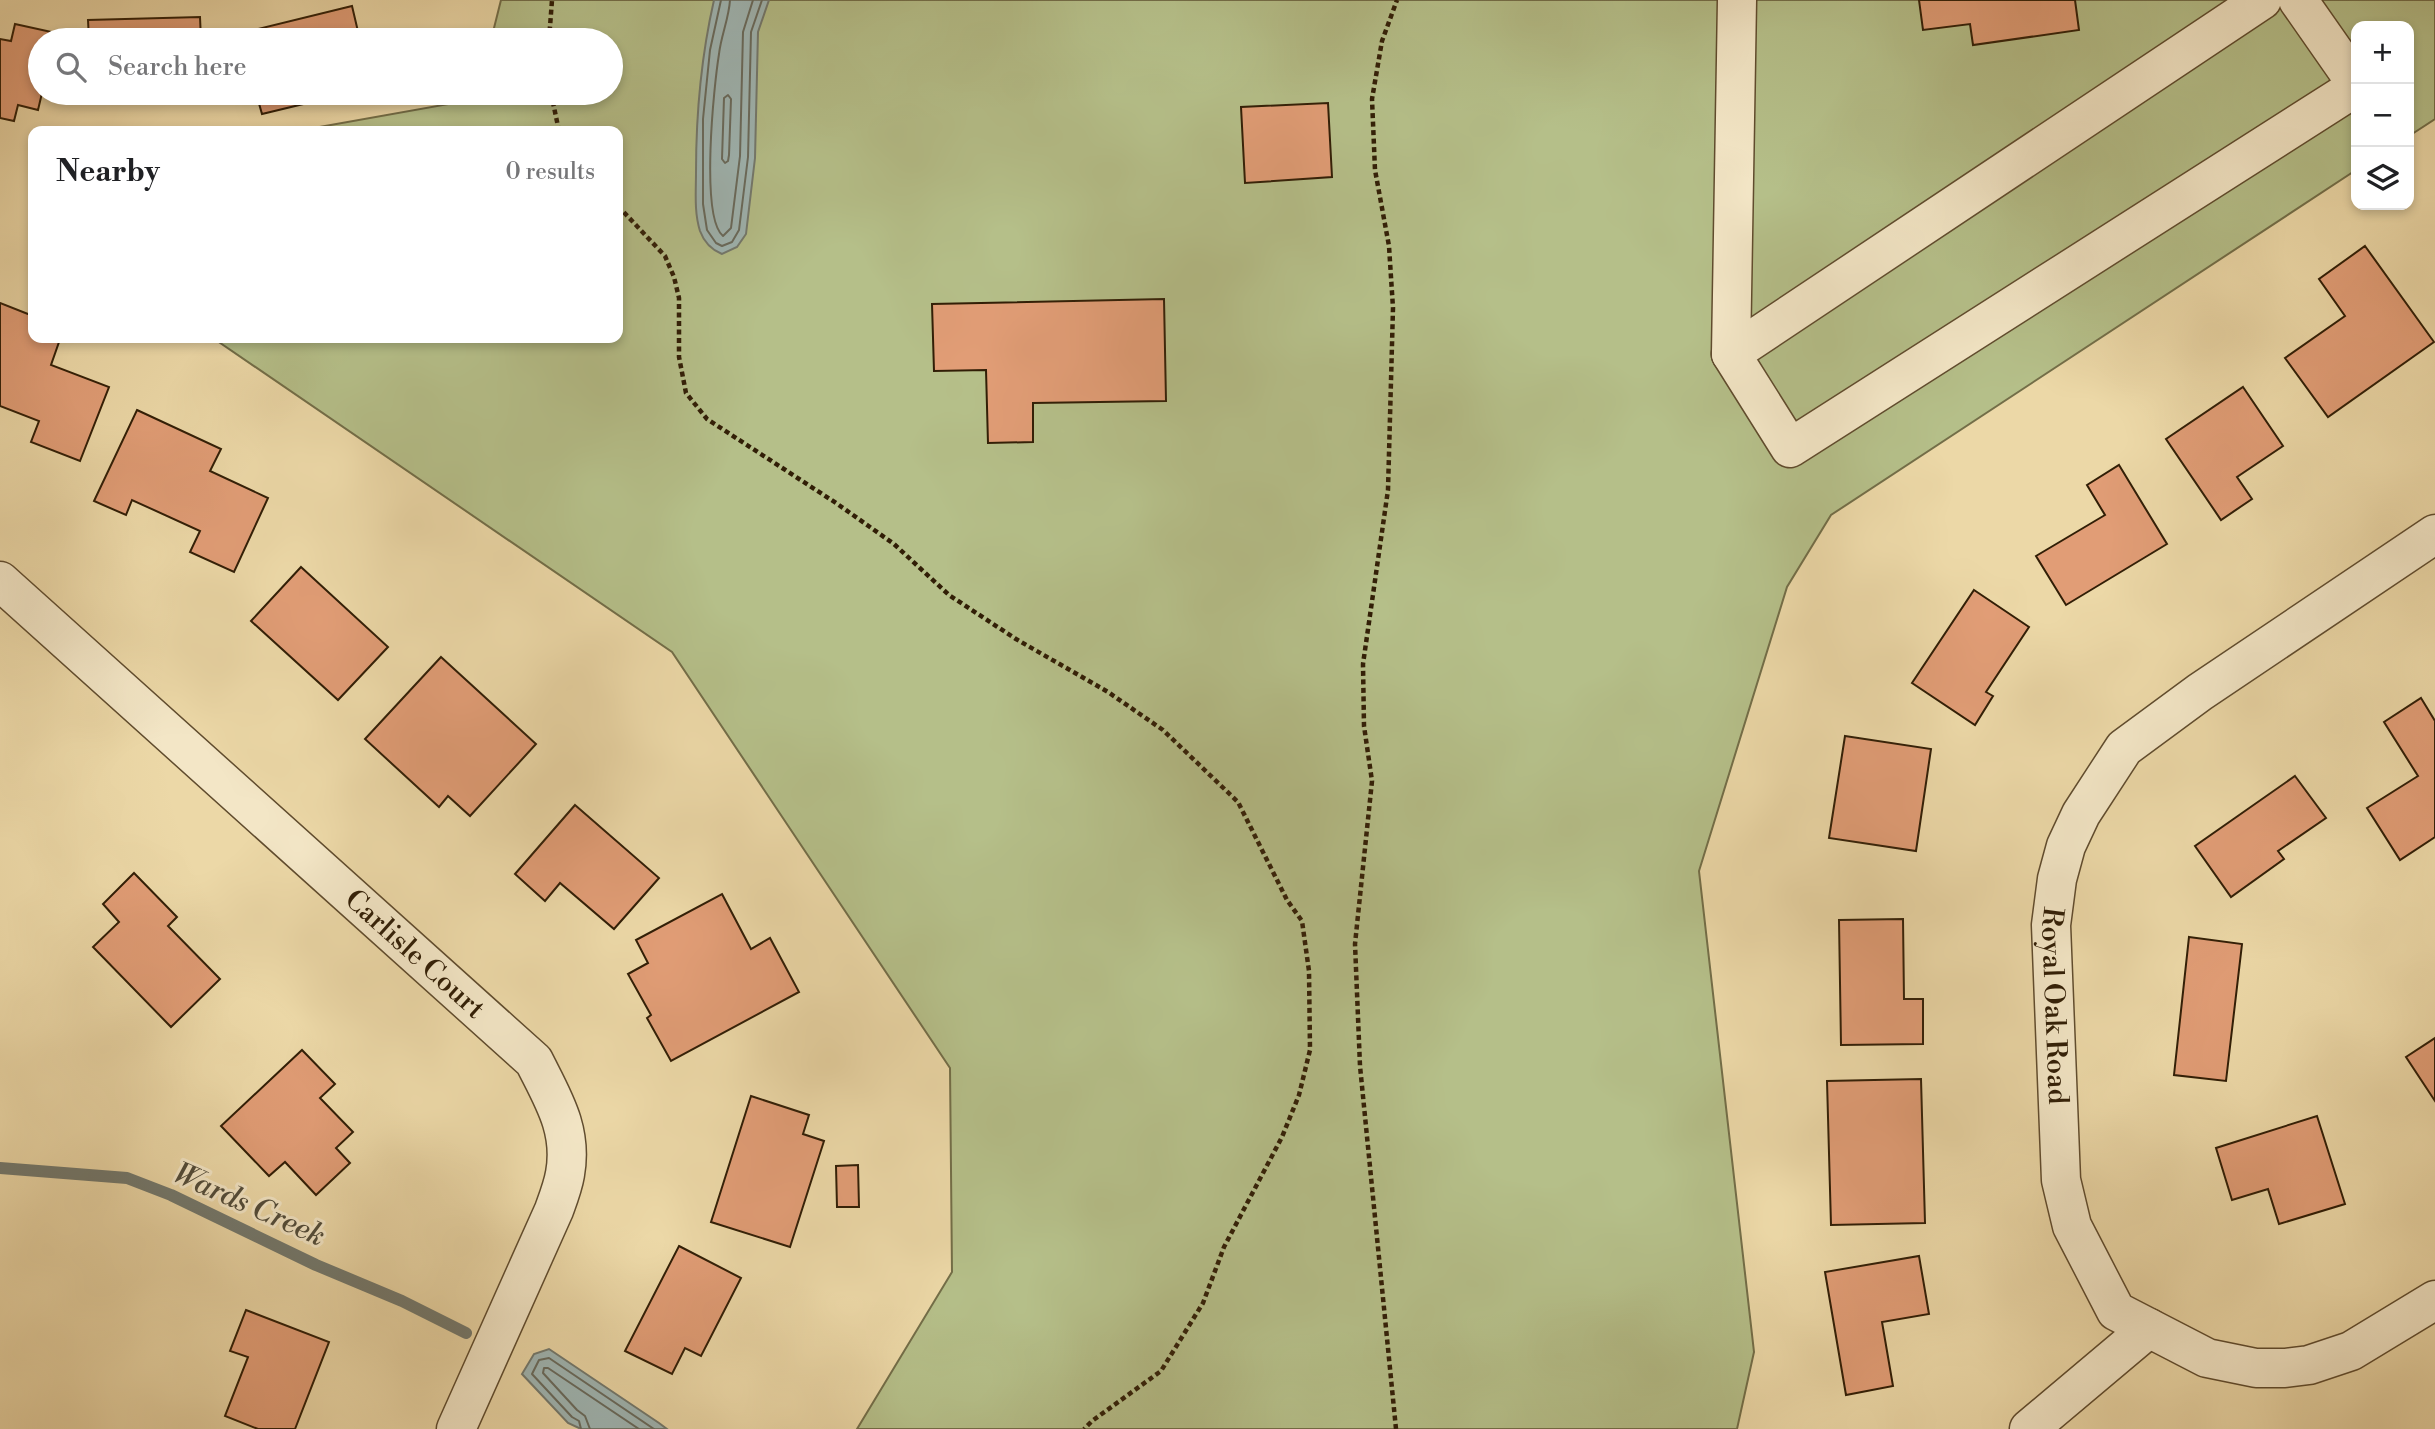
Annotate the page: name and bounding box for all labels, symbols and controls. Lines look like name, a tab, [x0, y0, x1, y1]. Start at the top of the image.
map controls	[2351, 21, 2414, 210]
button: +	[2351, 21, 2414, 84]
search box	[28, 28, 623, 105]
icon: search	[52, 48, 90, 86]
text: Search here	[108, 51, 247, 83]
button: −	[2351, 84, 2414, 147]
button: layers	[2351, 147, 2414, 210]
text: Nearby	[56, 153, 160, 191]
text: 0 results	[505, 158, 595, 186]
street label: Carlisle Court	[338, 882, 493, 1026]
street label: Royal Oak Road	[2033, 905, 2076, 1105]
water label: Wards Creek	[167, 1155, 331, 1255]

